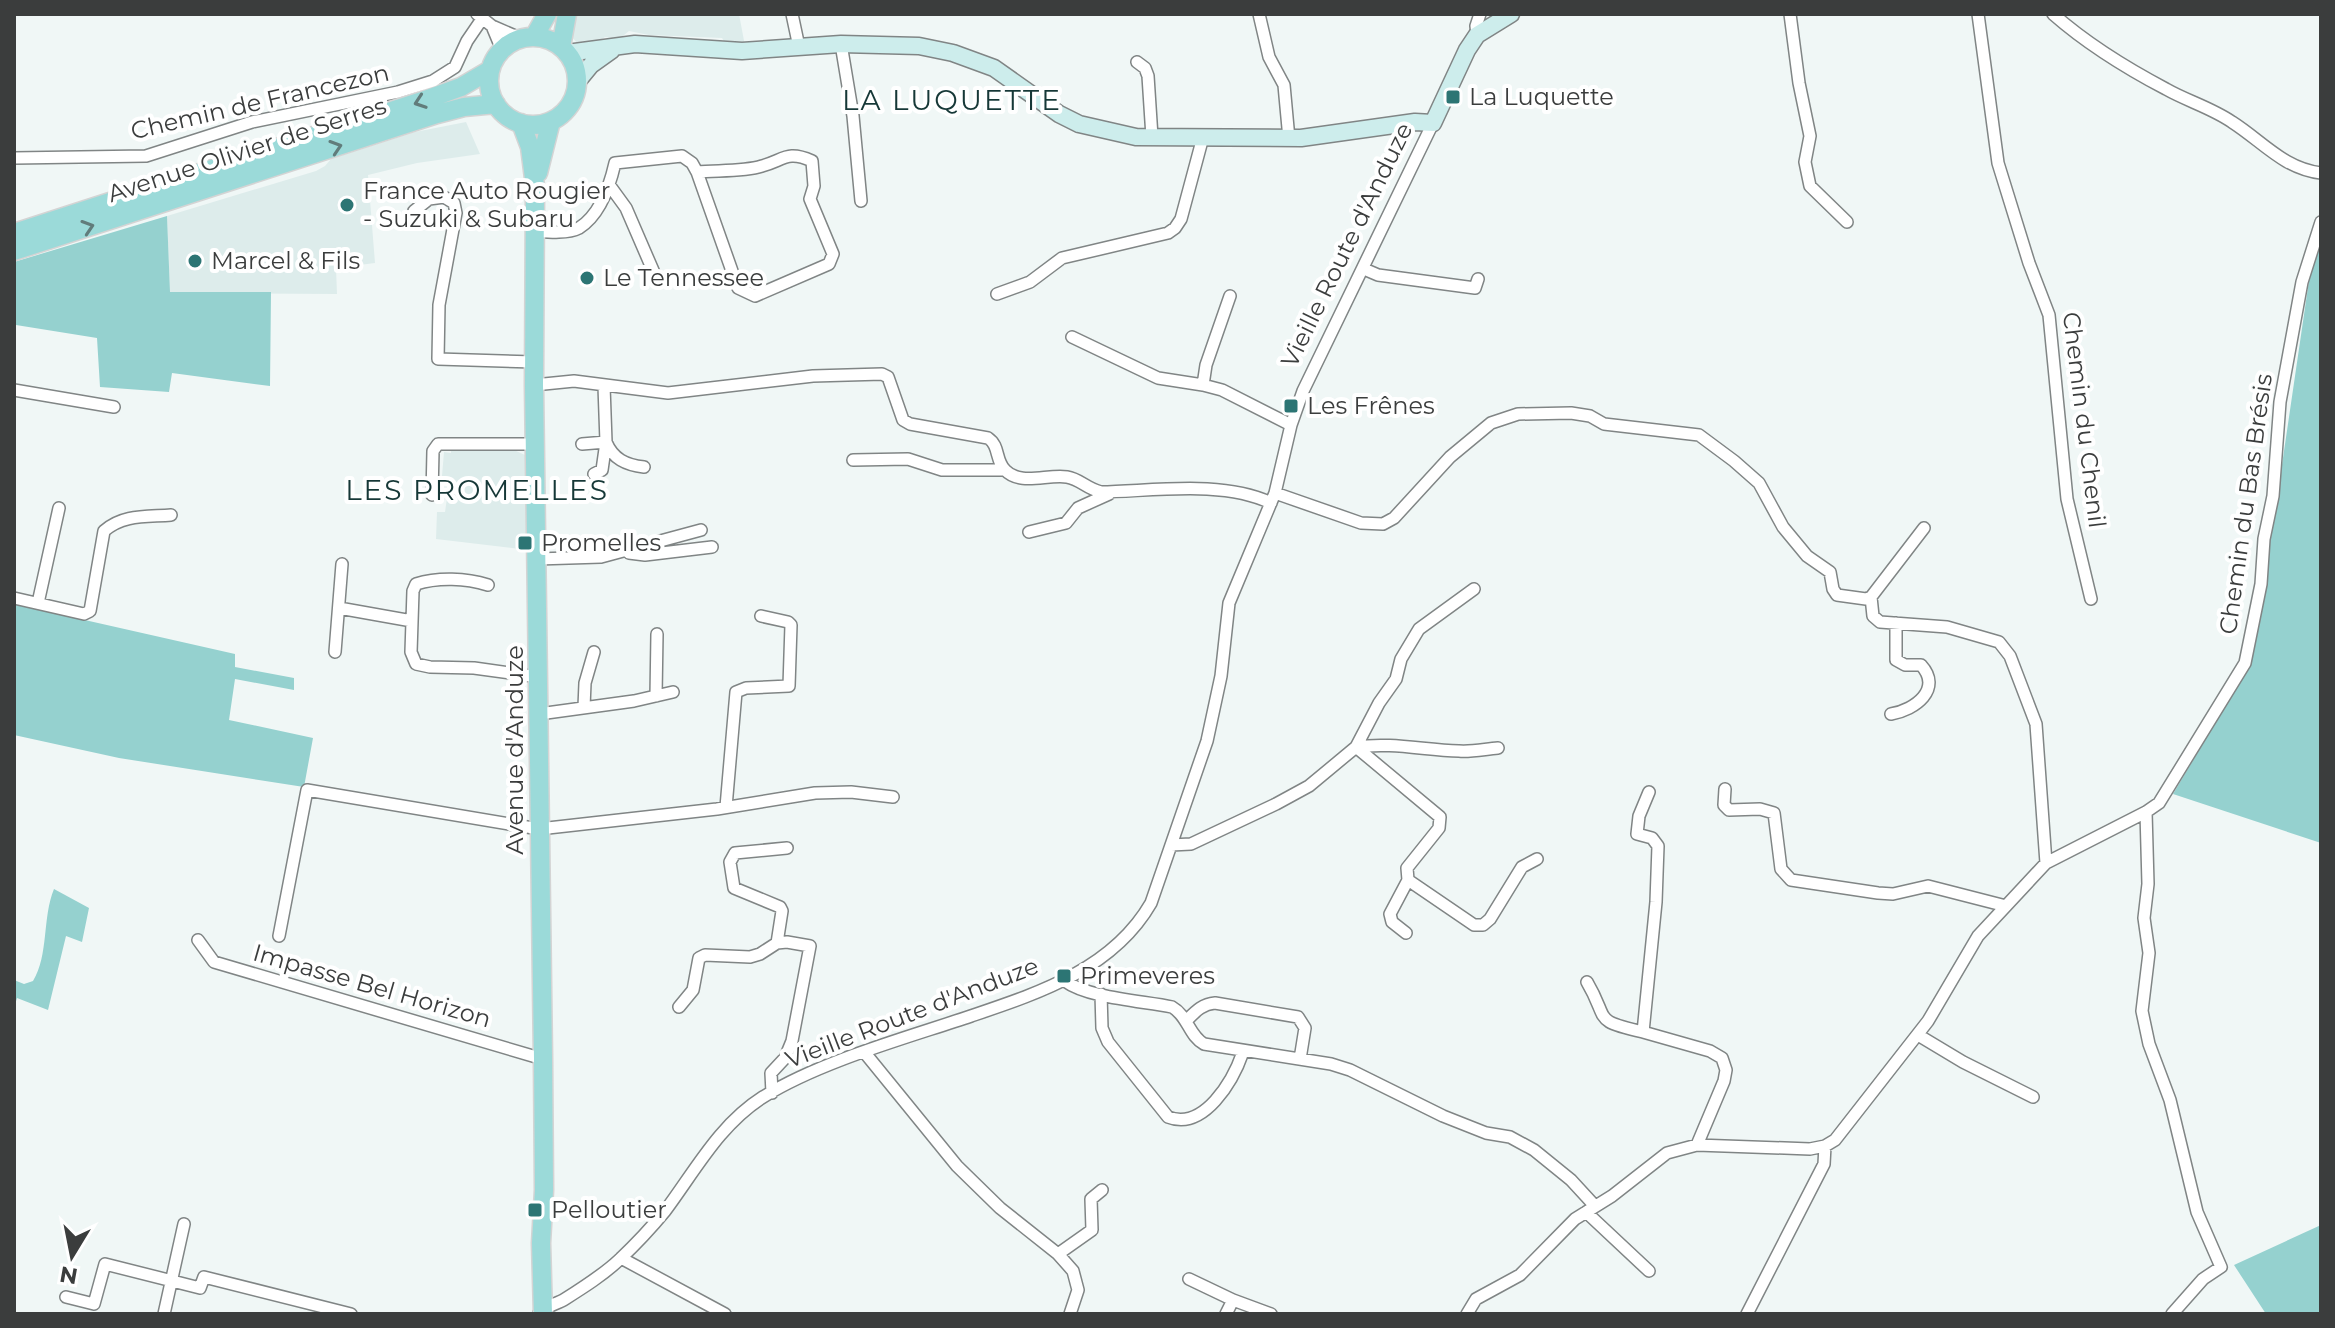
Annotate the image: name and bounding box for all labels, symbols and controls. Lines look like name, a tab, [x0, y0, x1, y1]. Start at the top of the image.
street label: Chemin de Francezon	[128, 58, 392, 145]
place label: La Luquette	[1469, 82, 1614, 111]
district label: LA LUQUETTE	[842, 83, 1062, 117]
marker: La Luquette	[1444, 88, 1462, 106]
street label: Avenue Olivier de Serres	[104, 91, 390, 208]
one-way arrow	[413, 92, 427, 108]
street label: Vieille Route d'Anduze	[1275, 118, 1418, 372]
one-way arrow	[328, 140, 342, 156]
place label: France Auto Rougier - Suzuki & Subaru	[363, 176, 610, 233]
marker: France Auto Rougier - Suzuki & Subaru	[338, 196, 356, 214]
one-way arrow	[80, 220, 94, 236]
place label: Marcel & Fils	[211, 246, 360, 275]
marker: Marcel & Fils	[186, 252, 204, 270]
place label: Le Tennessee	[603, 263, 764, 292]
marker: Le Tennessee	[578, 269, 596, 287]
street label: Chemin du Chenil	[2057, 310, 2112, 530]
street label: Chemin du Bas Brésis	[2213, 372, 2278, 636]
place label: Les Frênes	[1307, 391, 1435, 420]
marker: Les Frênes	[1282, 397, 1300, 415]
district label: LES PROMELLES	[345, 473, 609, 507]
place label: Promelles	[541, 528, 661, 557]
marker: Promelles	[516, 534, 534, 552]
street label: Avenue d'Anduze	[500, 645, 529, 855]
street label: Impasse Bel Horizon	[250, 938, 495, 1033]
street label: Vieille Route d'Anduze	[781, 951, 1042, 1074]
place label: Primeveres	[1080, 961, 1215, 990]
marker: Primeveres	[1055, 967, 1073, 985]
place label: Pelloutier	[551, 1195, 667, 1224]
marker: Pelloutier	[526, 1201, 544, 1219]
north arrow	[32, 1216, 112, 1296]
text: N	[58, 1260, 80, 1290]

